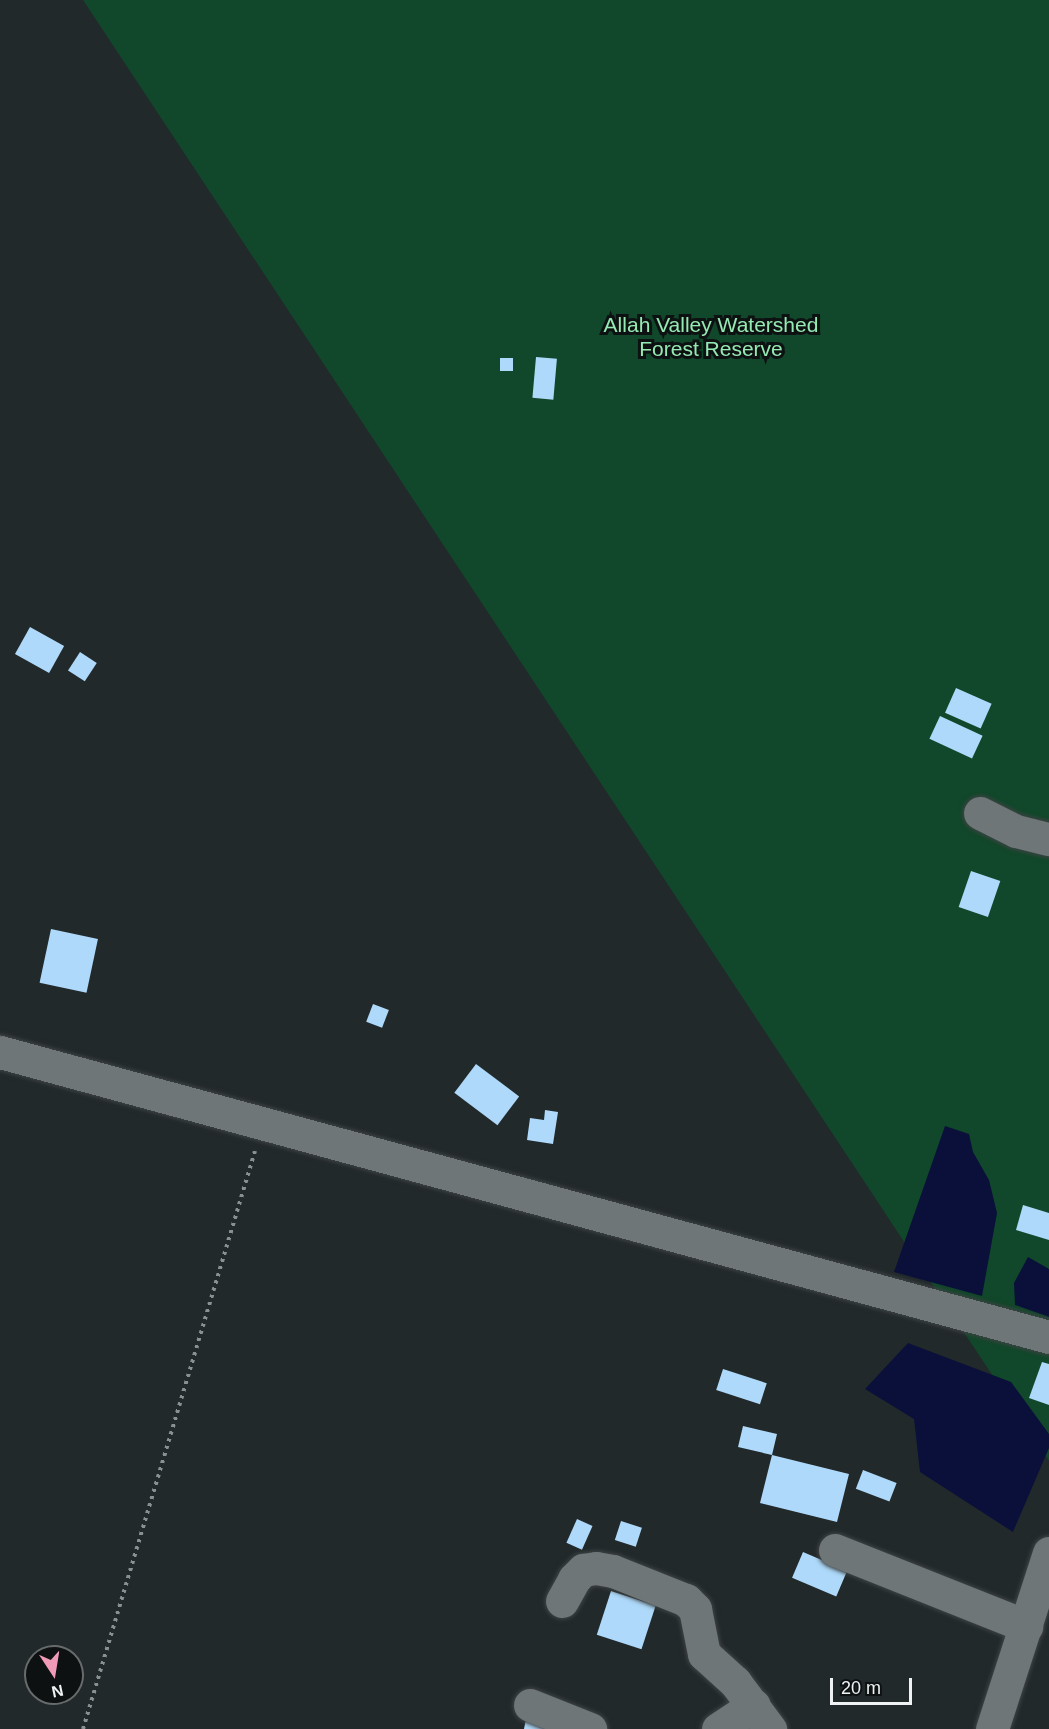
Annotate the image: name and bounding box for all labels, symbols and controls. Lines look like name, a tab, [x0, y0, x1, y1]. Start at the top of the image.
park label: Allah Valley Watershed Forest Reserve	[604, 312, 818, 362]
north arrow	[24, 1645, 84, 1705]
scale bar	[833, 1666, 916, 1704]
text: 20 m	[841, 1678, 881, 1698]
text: N	[50, 1682, 65, 1701]

